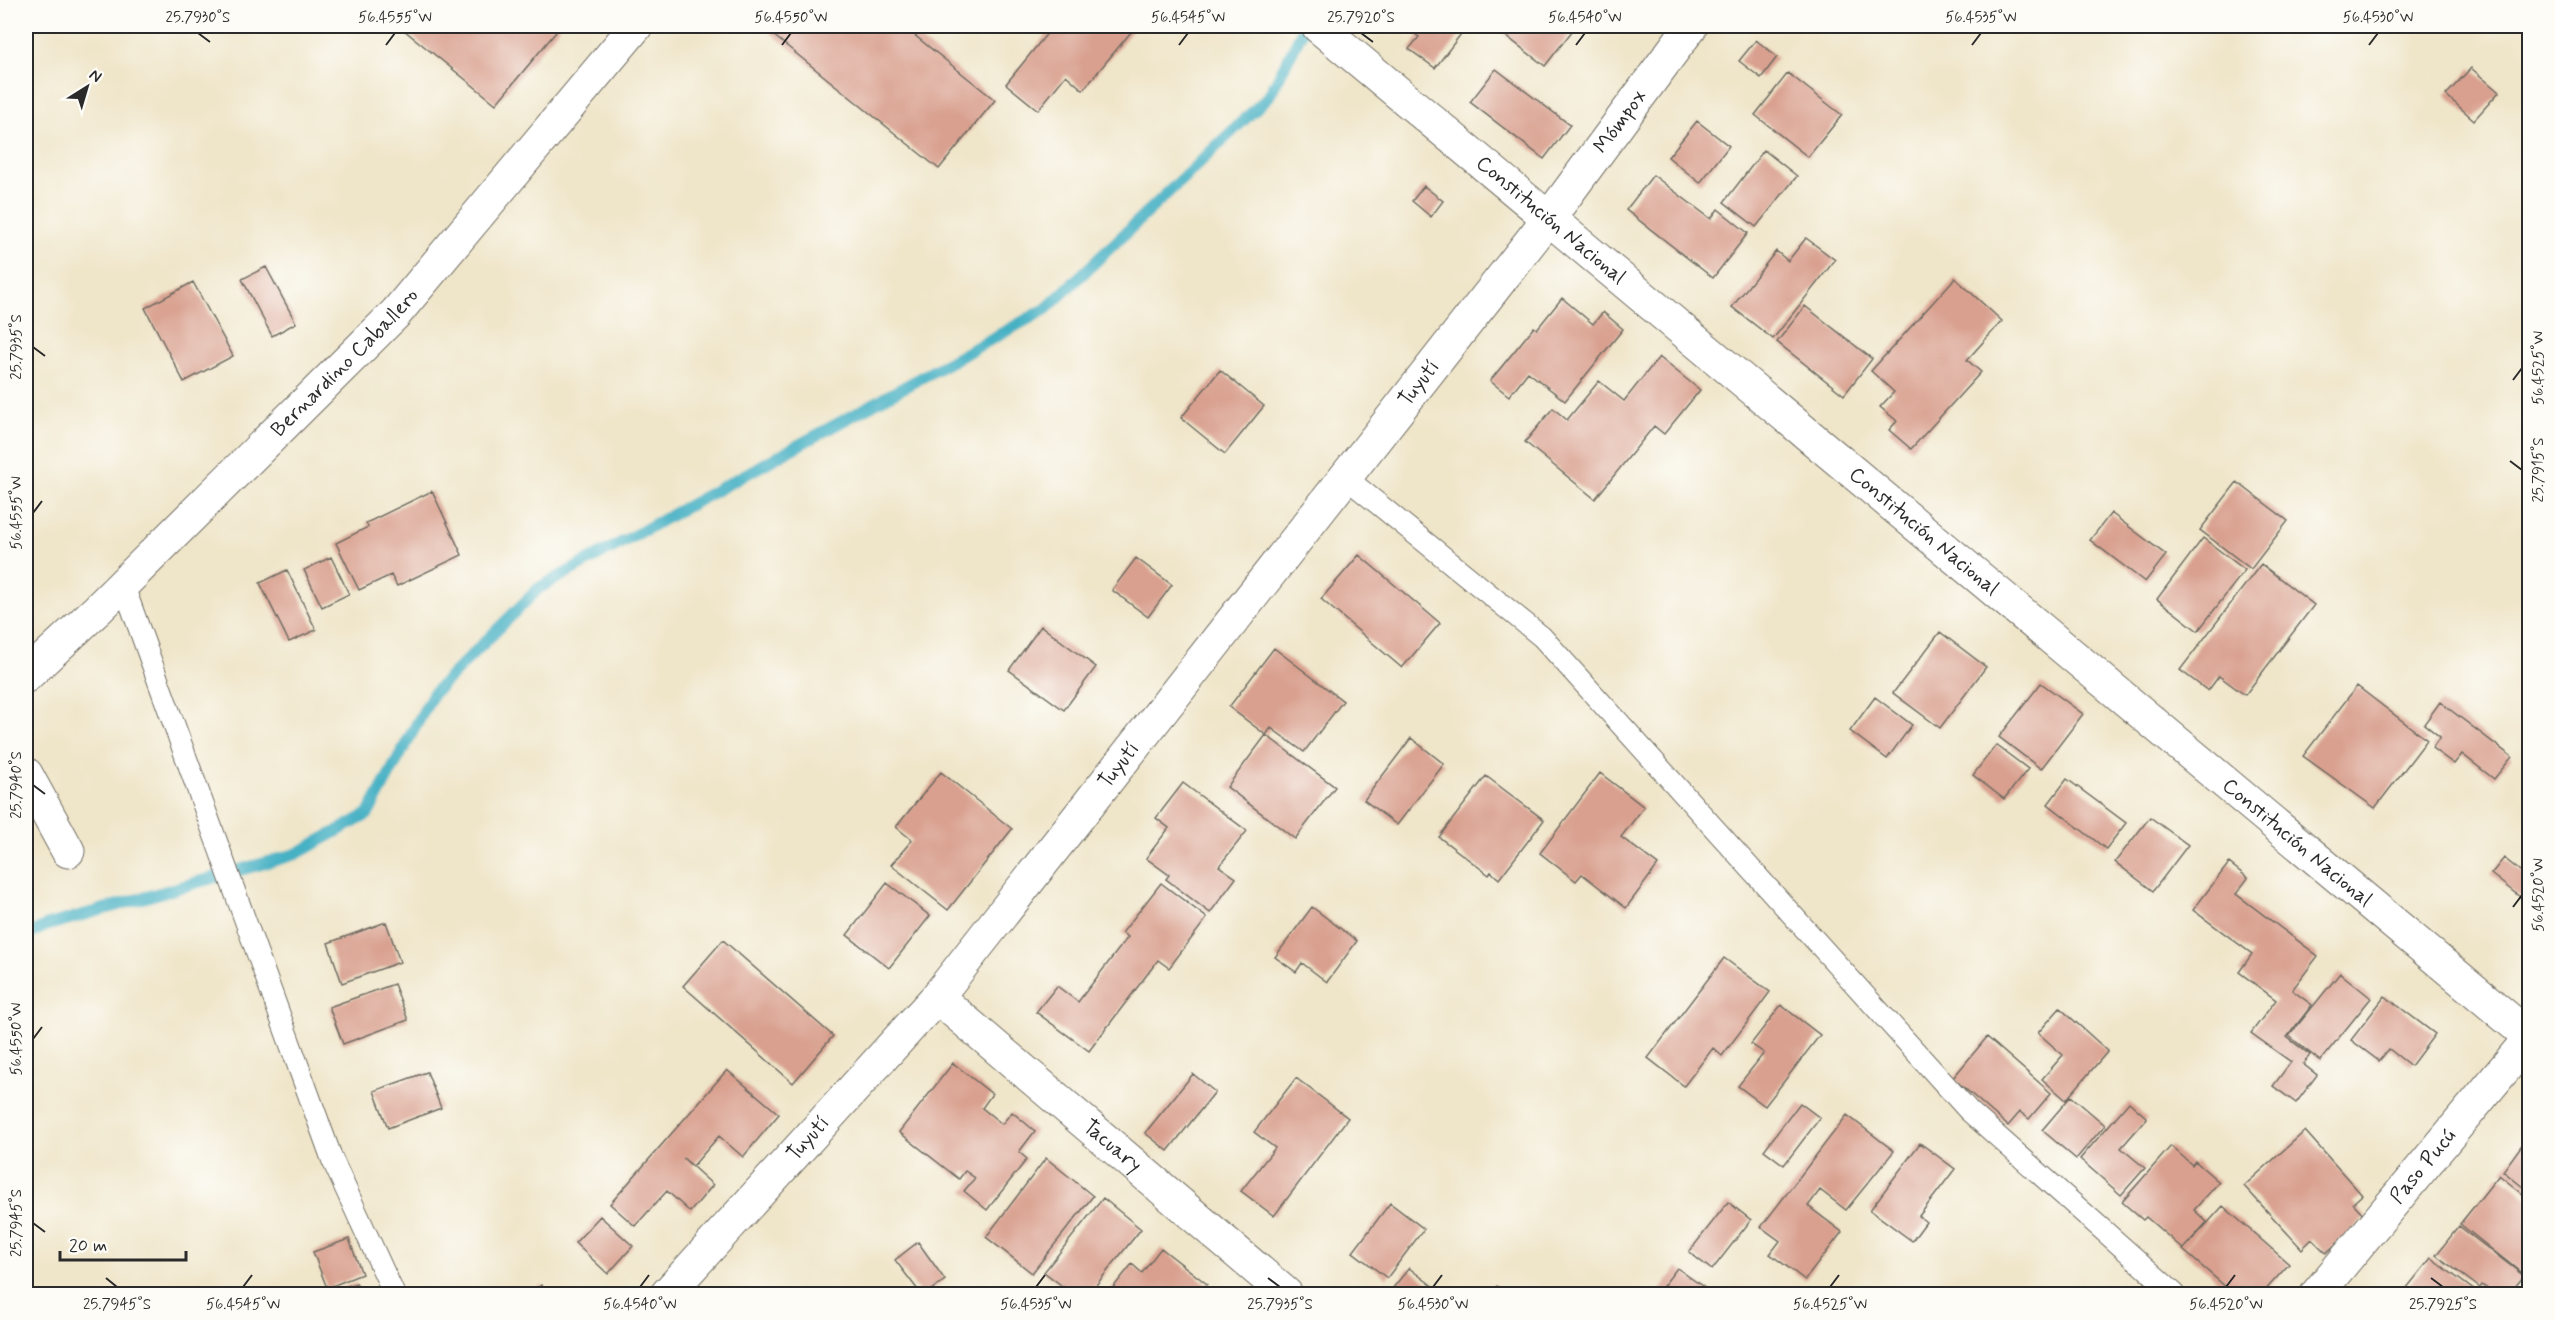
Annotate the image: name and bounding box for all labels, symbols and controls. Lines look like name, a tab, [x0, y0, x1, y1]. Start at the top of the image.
text: 25.7930°S	[166, 8, 230, 28]
text: 56.4555°W	[358, 8, 432, 28]
text: 56.4550°W	[755, 8, 827, 28]
text: 56.4545°W	[1151, 8, 1225, 28]
text: 25.7920°S	[1327, 8, 1395, 28]
text: 56.4540°W	[1548, 8, 1622, 28]
text: 56.4535°W	[1945, 8, 2017, 28]
text: 56.4530°W	[2343, 8, 2413, 28]
north arrow	[57, 57, 117, 117]
text: N	[85, 65, 106, 88]
street label: Mómpox	[1587, 83, 1654, 159]
street label: Constitución Nacional	[1470, 149, 1632, 291]
street label: Bernardino Caballero	[265, 282, 425, 443]
text: 25.7935°S	[7, 314, 27, 380]
text: 56.4525°W	[2529, 331, 2549, 405]
street label: Tuyutí	[1392, 354, 1446, 412]
text: 25.7915°S	[2529, 437, 2549, 503]
street label: Constitución Nacional	[1843, 461, 2005, 602]
text: 56.4555°W	[7, 476, 27, 550]
street label: Tuyutí	[1092, 736, 1146, 795]
text: 25.7940°S	[7, 751, 27, 819]
street label: Constitución Nacional	[2216, 772, 2378, 913]
text: 56.4520°W	[2529, 858, 2549, 932]
text: 56.4550°W	[7, 1003, 27, 1075]
street label: Tuyutí	[780, 1110, 836, 1167]
street label: Tacuary	[1077, 1113, 1148, 1179]
street label: Paso Pucú	[2384, 1123, 2463, 1210]
text: 25.7945°S	[7, 1189, 27, 1257]
scale bar	[60, 1224, 186, 1262]
text: 20 m	[69, 1234, 107, 1258]
text: 25.7945°S	[83, 1295, 151, 1315]
text: 56.4545°W	[206, 1295, 280, 1315]
text: 56.4540°W	[603, 1295, 677, 1315]
text: 56.4535°W	[1000, 1295, 1072, 1315]
text: 25.7935°S	[1247, 1295, 1313, 1315]
text: 56.4530°W	[1398, 1295, 1468, 1315]
text: 56.4525°W	[1793, 1295, 1867, 1315]
text: 56.4520°W	[2189, 1295, 2263, 1315]
text: 25.7925°S	[2409, 1295, 2477, 1315]

